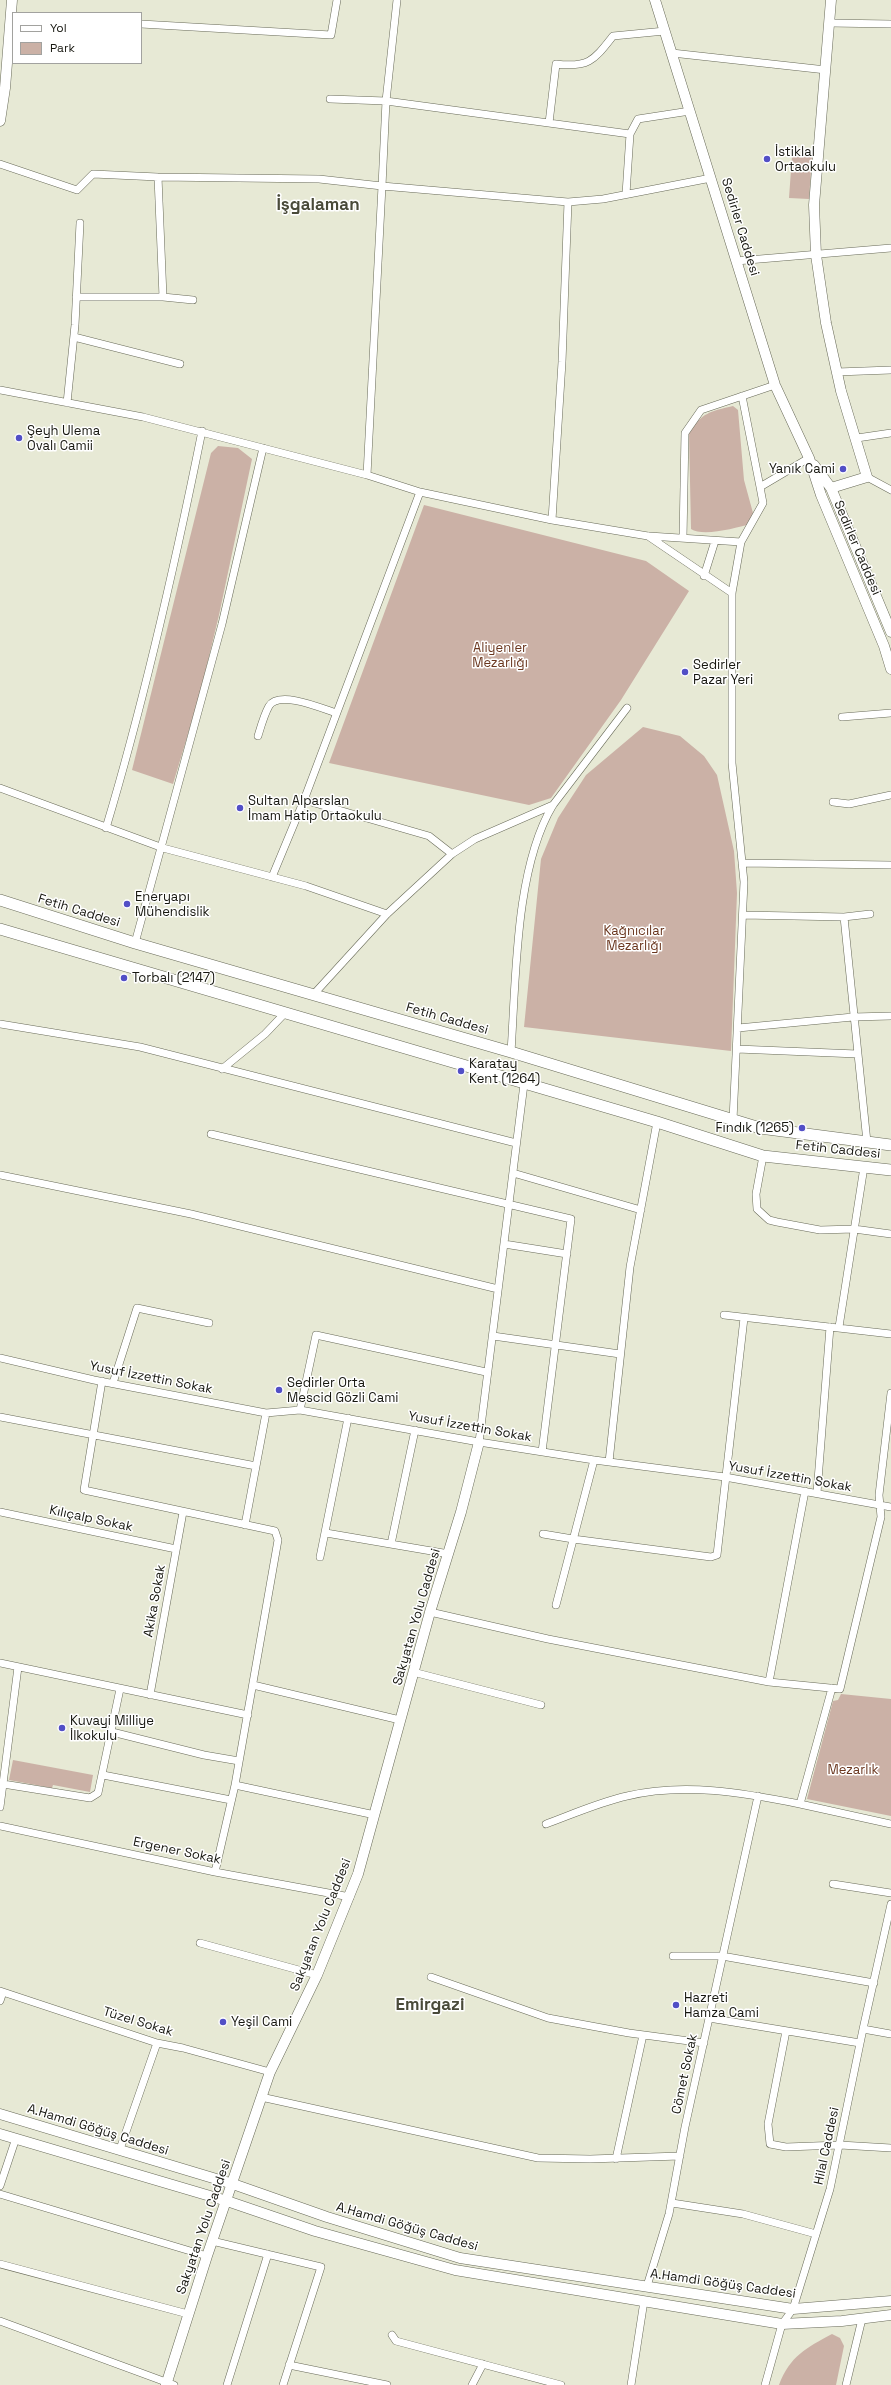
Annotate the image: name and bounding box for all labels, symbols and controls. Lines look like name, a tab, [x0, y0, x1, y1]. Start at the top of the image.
legend	[12, 12, 142, 64]
text: Yol	[50, 20, 67, 36]
text: Park	[50, 40, 75, 56]
place label: İstiklal Ortaokulu	[775, 144, 836, 175]
marker: İstiklal Ortaokulu	[762, 154, 772, 164]
street label: Sedirler Caddesi	[718, 176, 762, 278]
district label: İşgalaman	[276, 195, 360, 215]
place label: Şeyh Ulema Ovalı Camii	[27, 423, 100, 454]
marker: Şeyh Ulema Ovalı Camii	[14, 433, 24, 443]
place label: Yanık Cami	[769, 461, 835, 477]
marker: Yanık Cami	[838, 464, 848, 474]
street label: Sedirler Caddesi	[830, 498, 884, 598]
park label: Aliyenler Mezarlığı	[472, 640, 528, 671]
place label: Sedirler Pazar Yeri	[693, 657, 753, 688]
marker: Sedirler Pazar Yeri	[680, 667, 690, 677]
place label: Sultan Alparslan İmam Hatip Ortaokulu	[248, 793, 382, 824]
marker: Sultan Alparslan İmam Hatip Ortaokulu	[235, 803, 245, 813]
place label: Eneryapı Mühendislik	[135, 889, 210, 920]
street label: Fetih Caddesi	[36, 891, 122, 931]
marker: Eneryapı Mühendislik	[122, 899, 132, 909]
park label: Kağnıcılar Mezarlığı	[603, 923, 665, 954]
place label: Torbalı (2147)	[132, 970, 215, 986]
marker: Torbalı (2147)	[119, 973, 129, 983]
street label: Fetih Caddesi	[404, 1000, 490, 1038]
place label: Karatay Kent (1264)	[469, 1056, 540, 1087]
marker: Karatay Kent (1264)	[456, 1066, 466, 1076]
place label: Fındık (1265)	[716, 1120, 794, 1136]
marker: Fındık (1265)	[797, 1123, 807, 1133]
street label: Fetih Caddesi	[795, 1138, 881, 1162]
street label: Yusuf İzzettin Sokak	[88, 1358, 214, 1398]
place label: Sedirler Orta Mescid Gözli Cami	[287, 1375, 399, 1406]
marker: Sedirler Orta Mescid Gözli Cami	[274, 1385, 284, 1395]
street label: Yusuf İzzettin Sokak	[407, 1408, 533, 1446]
street label: Yusuf İzzettin Sokak	[727, 1458, 853, 1496]
street label: Kılıçalp Sokak	[48, 1503, 134, 1535]
street label: Sakyatan Yolu Caddesi	[390, 1547, 444, 1687]
street label: Akika Sokak	[141, 1564, 169, 1638]
place label: Kuvayi Milliye İlkokulu	[70, 1713, 154, 1744]
marker: Kuvayi Milliye İlkokulu	[57, 1723, 67, 1733]
park label: Mezarlık	[827, 1762, 879, 1778]
street label: Ergener Sokak	[132, 1834, 222, 1868]
street label: Sakyatan Yolu Caddesi	[287, 1856, 355, 1994]
place label: Hazreti Hamza Cami	[684, 1990, 759, 2021]
district label: Emirgazi	[396, 1995, 464, 2015]
marker: Hazreti Hamza Cami	[671, 2000, 681, 2010]
street label: Tüzel Sokak	[101, 2004, 175, 2040]
place label: Yeşil Cami	[231, 2014, 292, 2030]
marker: Yeşil Cami	[218, 2017, 228, 2027]
street label: Cömet Sokak	[669, 2032, 701, 2116]
street label: A.Hamdi Göğüş Caddesi	[26, 2101, 170, 2159]
street label: Hilal Caddesi	[811, 2106, 843, 2186]
street label: Sakyatan Yolu Caddesi	[174, 2158, 234, 2296]
street label: A.Hamdi Göğüş Caddesi	[334, 2199, 480, 2255]
street label: A.Hamdi Göğüş Caddesi	[649, 2266, 797, 2302]

